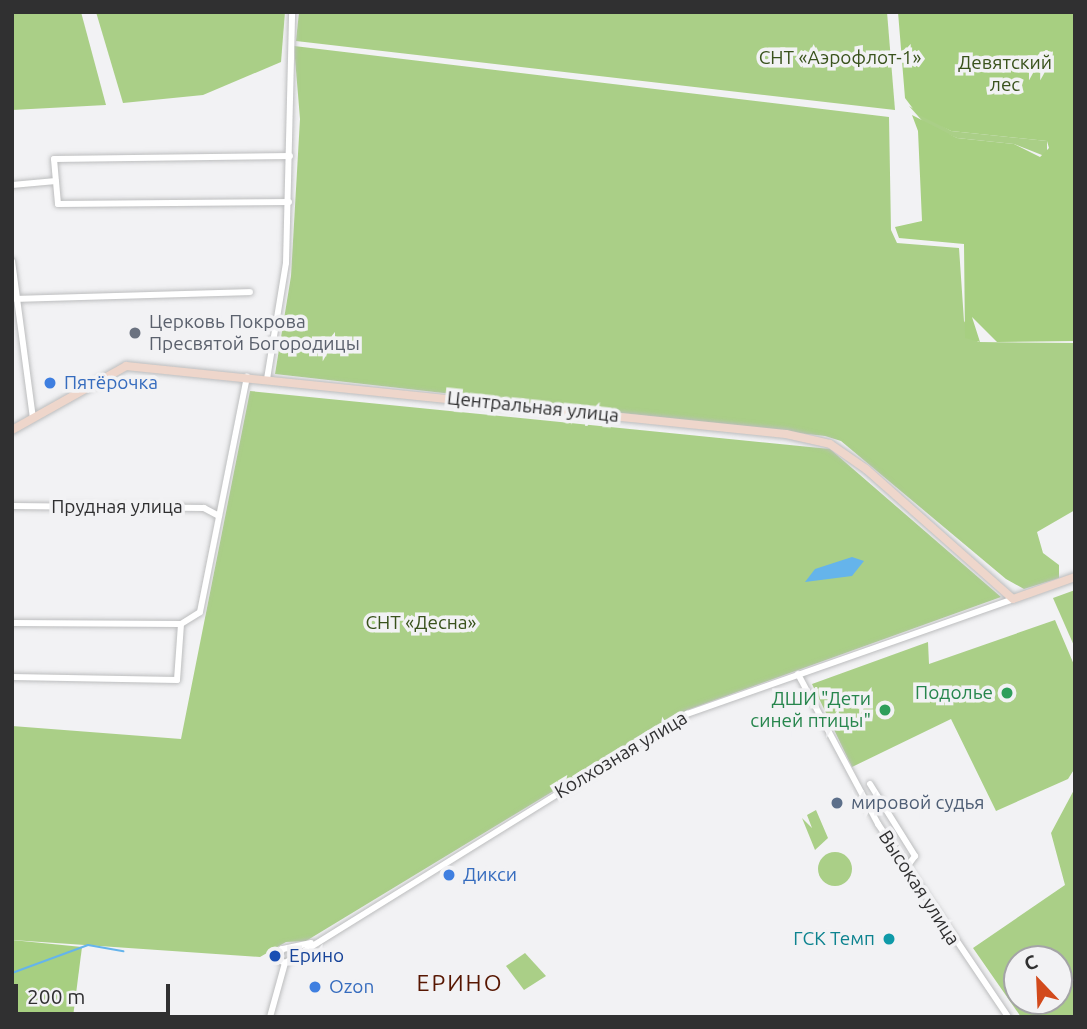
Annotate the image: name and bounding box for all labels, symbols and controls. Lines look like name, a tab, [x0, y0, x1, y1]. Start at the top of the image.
park label: СНТ «Аэрофлот-1»	[759, 47, 921, 69]
park label: Девятский лес	[958, 52, 1052, 96]
place label: Церковь Покрова Пресвятой Богородицы	[149, 311, 360, 355]
marker: Церковь Покрова Пресвятой Богородицы	[127, 325, 143, 341]
place label: Пятёрочка	[64, 372, 158, 394]
marker: Пятёрочка	[42, 375, 58, 391]
street label: Центральная улица	[446, 387, 620, 427]
street label: Прудная улица	[51, 496, 183, 518]
park label: СНТ «Десна»	[365, 612, 477, 634]
place label: Подолье	[915, 682, 993, 704]
marker: Подолье	[999, 685, 1015, 701]
place label: ДШИ "Дети синей птицы"	[750, 688, 871, 732]
marker: ДШИ "Дети синей птицы"	[877, 702, 893, 718]
street label: Колхозная улица	[551, 706, 691, 804]
place label: мировой судья	[851, 792, 985, 814]
marker: мировой судья	[829, 795, 845, 811]
street label: Высокая улица	[873, 826, 965, 950]
place label: Дикси	[463, 864, 517, 886]
marker: Дикси	[441, 867, 457, 883]
place label: ГСК Темп	[793, 928, 875, 950]
marker: ГСК Темп	[881, 931, 897, 947]
place label: Ерино	[289, 945, 344, 967]
north arrow	[1003, 945, 1073, 1015]
marker: Ерино	[267, 948, 283, 964]
text: С	[1021, 950, 1040, 975]
district label: ЕРИНО	[417, 969, 503, 997]
scale bar	[18, 970, 173, 1014]
place label: Ozon	[329, 976, 374, 998]
marker: Ozon	[307, 979, 323, 995]
text: 200 m	[27, 984, 85, 1008]

